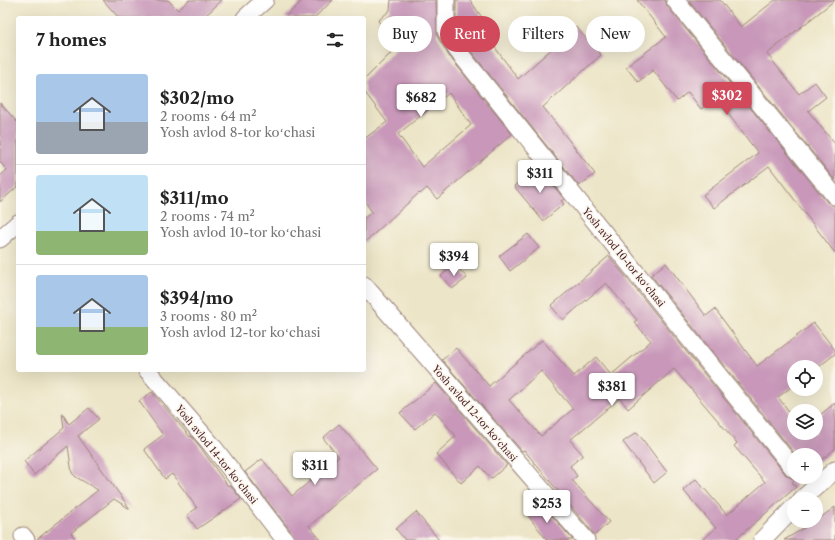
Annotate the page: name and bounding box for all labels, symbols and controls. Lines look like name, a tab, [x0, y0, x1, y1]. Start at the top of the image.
chip: Buy	[378, 16, 432, 52]
chip: Rent	[440, 16, 500, 52]
chip: Filters	[508, 16, 578, 52]
chip: New	[586, 16, 645, 52]
icon: filters	[324, 29, 346, 51]
text: 7 homes	[36, 30, 107, 50]
pin: $302	[703, 82, 751, 116]
pin: $682	[397, 84, 445, 118]
text: $302	[712, 87, 742, 103]
text: $302/mo	[160, 88, 234, 108]
text: $682	[406, 89, 436, 105]
icon: home	[68, 90, 116, 138]
text: 2 rooms · 64 m²	[160, 108, 257, 124]
text: Yosh avlod 8-tor koʻchasi	[160, 124, 315, 140]
pin: $311	[516, 160, 564, 194]
text: $311	[527, 165, 553, 181]
text: $311/mo	[160, 188, 229, 208]
icon: home	[68, 191, 116, 239]
street label: Yosh avlod 10-tor koʻchasi	[579, 204, 668, 310]
text: 2 rooms · 74 m²	[160, 208, 255, 224]
text: Yosh avlod 10-tor koʻchasi	[160, 224, 321, 240]
pin: $394	[430, 243, 478, 277]
text: $394	[439, 248, 469, 264]
text: $394/mo	[160, 288, 233, 308]
icon: home	[68, 291, 116, 339]
text: 3 rooms · 80 m²	[160, 308, 257, 324]
text: Yosh avlod 12-tor koʻchasi	[160, 324, 321, 340]
map controls	[787, 360, 823, 528]
button: locate	[787, 360, 823, 396]
street label: Yosh avlod 12-tor koʻchasi	[429, 362, 520, 464]
pin: $381	[588, 373, 636, 407]
text: $381	[598, 378, 626, 394]
street label: Yosh avlod 14-tor koʻchasi	[172, 401, 261, 506]
button: layers	[787, 404, 823, 440]
button: +	[787, 448, 823, 484]
pin: $311	[291, 452, 339, 486]
text: $311	[302, 457, 328, 473]
pin: $253	[523, 490, 571, 524]
button: −	[787, 492, 823, 528]
text: $253	[532, 495, 562, 511]

